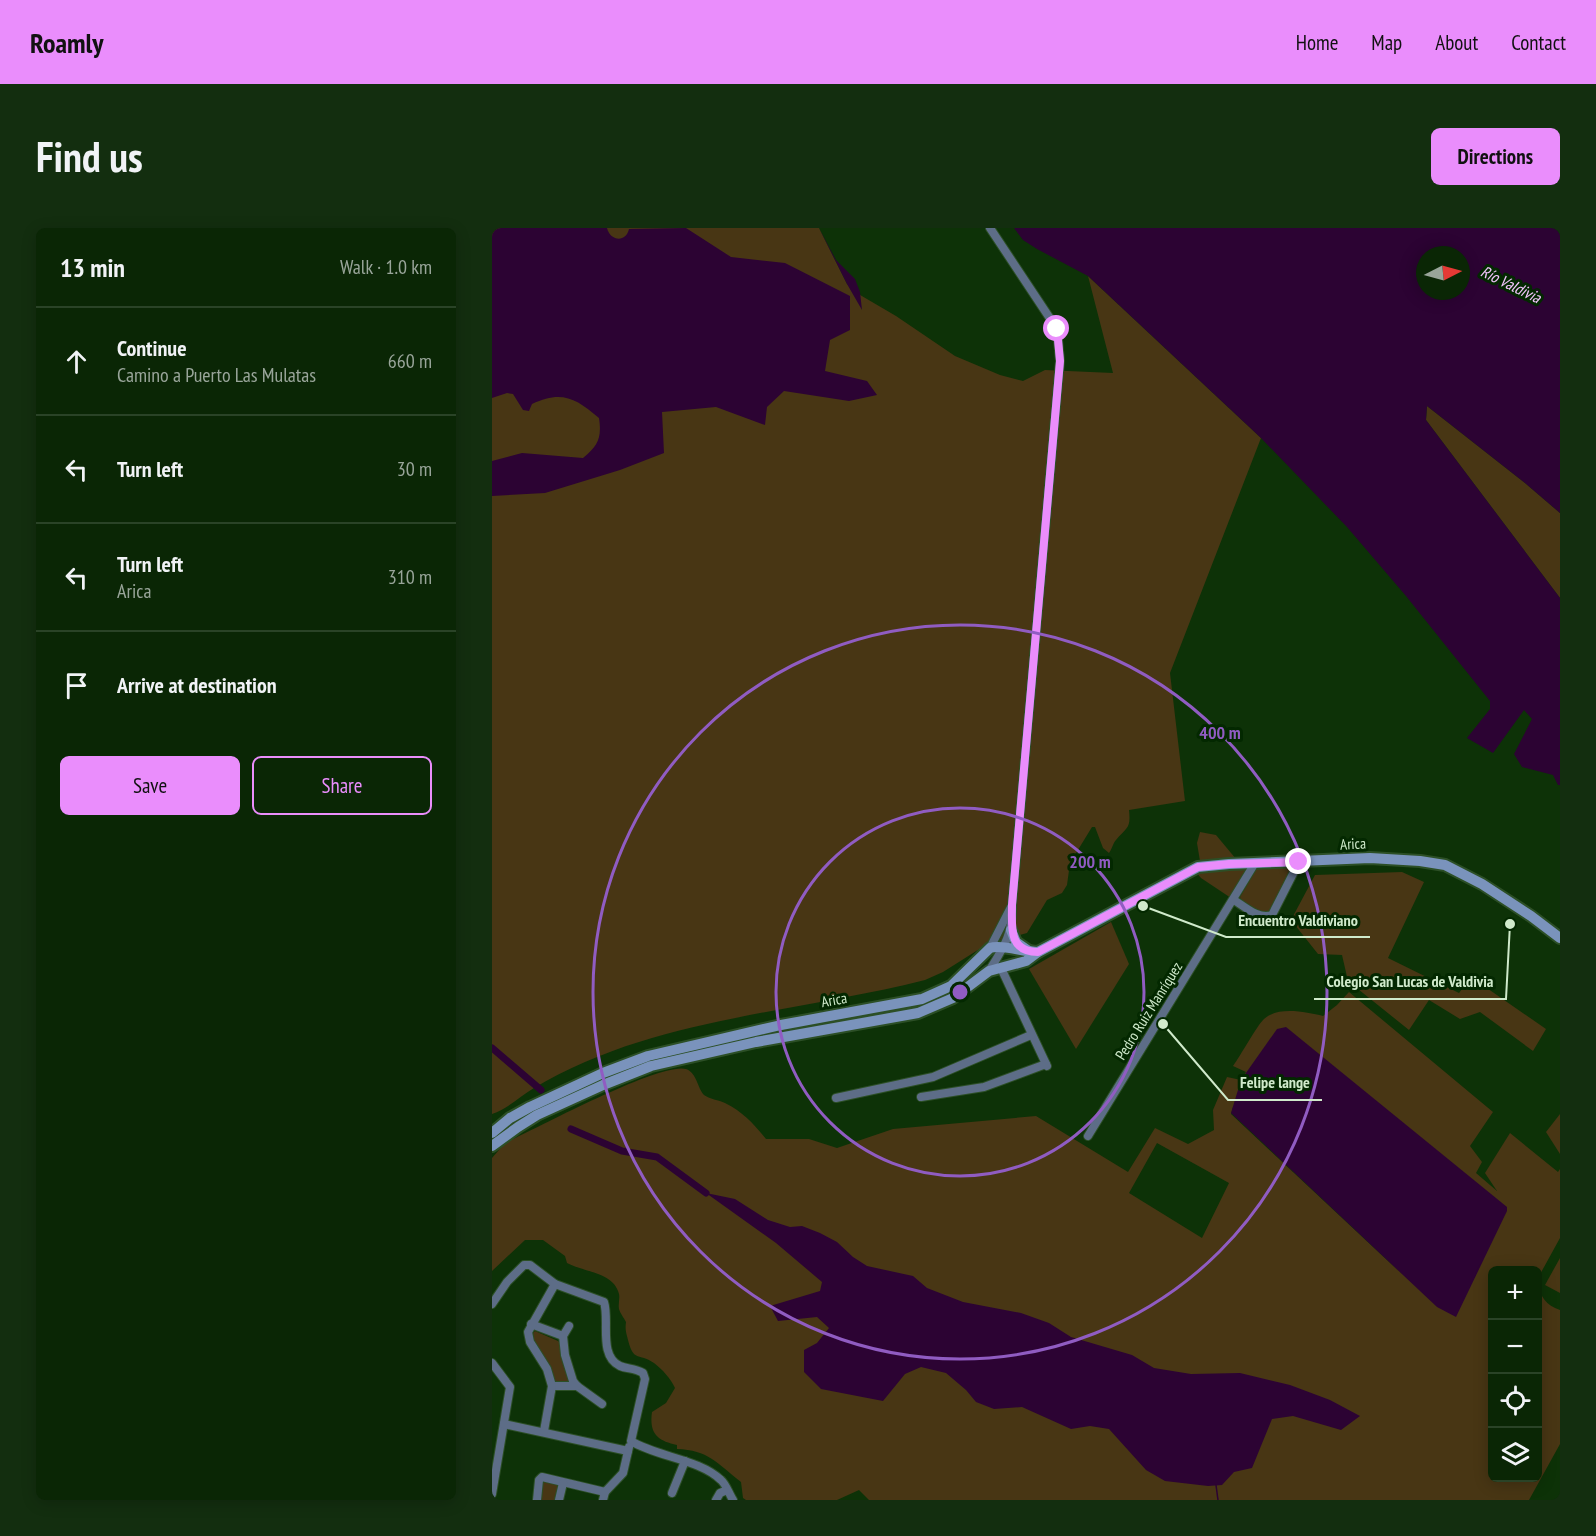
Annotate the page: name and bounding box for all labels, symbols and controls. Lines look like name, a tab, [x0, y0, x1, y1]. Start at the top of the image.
text: Roamly	[30, 24, 104, 61]
text: Home	[1296, 29, 1338, 56]
text: Map	[1371, 29, 1402, 56]
text: About	[1435, 29, 1478, 56]
text: Contact	[1511, 29, 1566, 56]
button: Directions	[1431, 128, 1560, 185]
text: Find us	[36, 129, 143, 184]
north arrow	[1416, 246, 1470, 300]
text: 13 min	[60, 251, 125, 284]
text: Walk · 1.0 km	[340, 254, 432, 280]
water label: Río Valdivia	[1478, 261, 1546, 308]
route start	[1043, 315, 1069, 341]
text: Continue	[117, 334, 187, 362]
icon: ahead	[60, 345, 93, 378]
text: 660 m	[388, 348, 432, 374]
text: Camino a Puerto Las Mulatas	[117, 362, 316, 388]
icon: left	[60, 453, 93, 486]
text: Turn left	[117, 455, 183, 483]
text: 30 m	[397, 456, 432, 482]
text: Turn left	[117, 550, 183, 578]
icon: left	[60, 561, 93, 594]
text: 310 m	[388, 564, 432, 590]
text: Arica	[117, 578, 151, 604]
icon: arrive	[60, 669, 93, 702]
text: Arrive at destination	[117, 671, 277, 699]
text: 400 m	[1199, 721, 1241, 744]
button: Save	[60, 756, 240, 815]
button: Share	[252, 756, 432, 815]
street label: Arica	[1340, 833, 1366, 854]
route end	[1285, 848, 1311, 874]
text: 200 m	[1069, 850, 1111, 873]
callout: Encuentro Valdiviano	[1226, 903, 1370, 937]
text: Encuentro Valdiviano	[1238, 910, 1358, 930]
street label: Pedro Ruiz Manríquez	[1111, 958, 1186, 1063]
callout: Colegio San Lucas de Valdivia	[1314, 965, 1506, 999]
text: Colegio San Lucas de Valdivia	[1327, 971, 1494, 991]
centre of rings	[950, 982, 970, 1002]
street label: Arica	[820, 988, 848, 1011]
callout: Felipe lange	[1228, 1066, 1322, 1100]
text: Felipe lange	[1240, 1072, 1310, 1092]
map controls	[1488, 1266, 1542, 1482]
button: +	[1488, 1266, 1542, 1320]
button: −	[1488, 1320, 1542, 1374]
button: locate	[1488, 1374, 1542, 1428]
button: layers	[1488, 1428, 1542, 1482]

